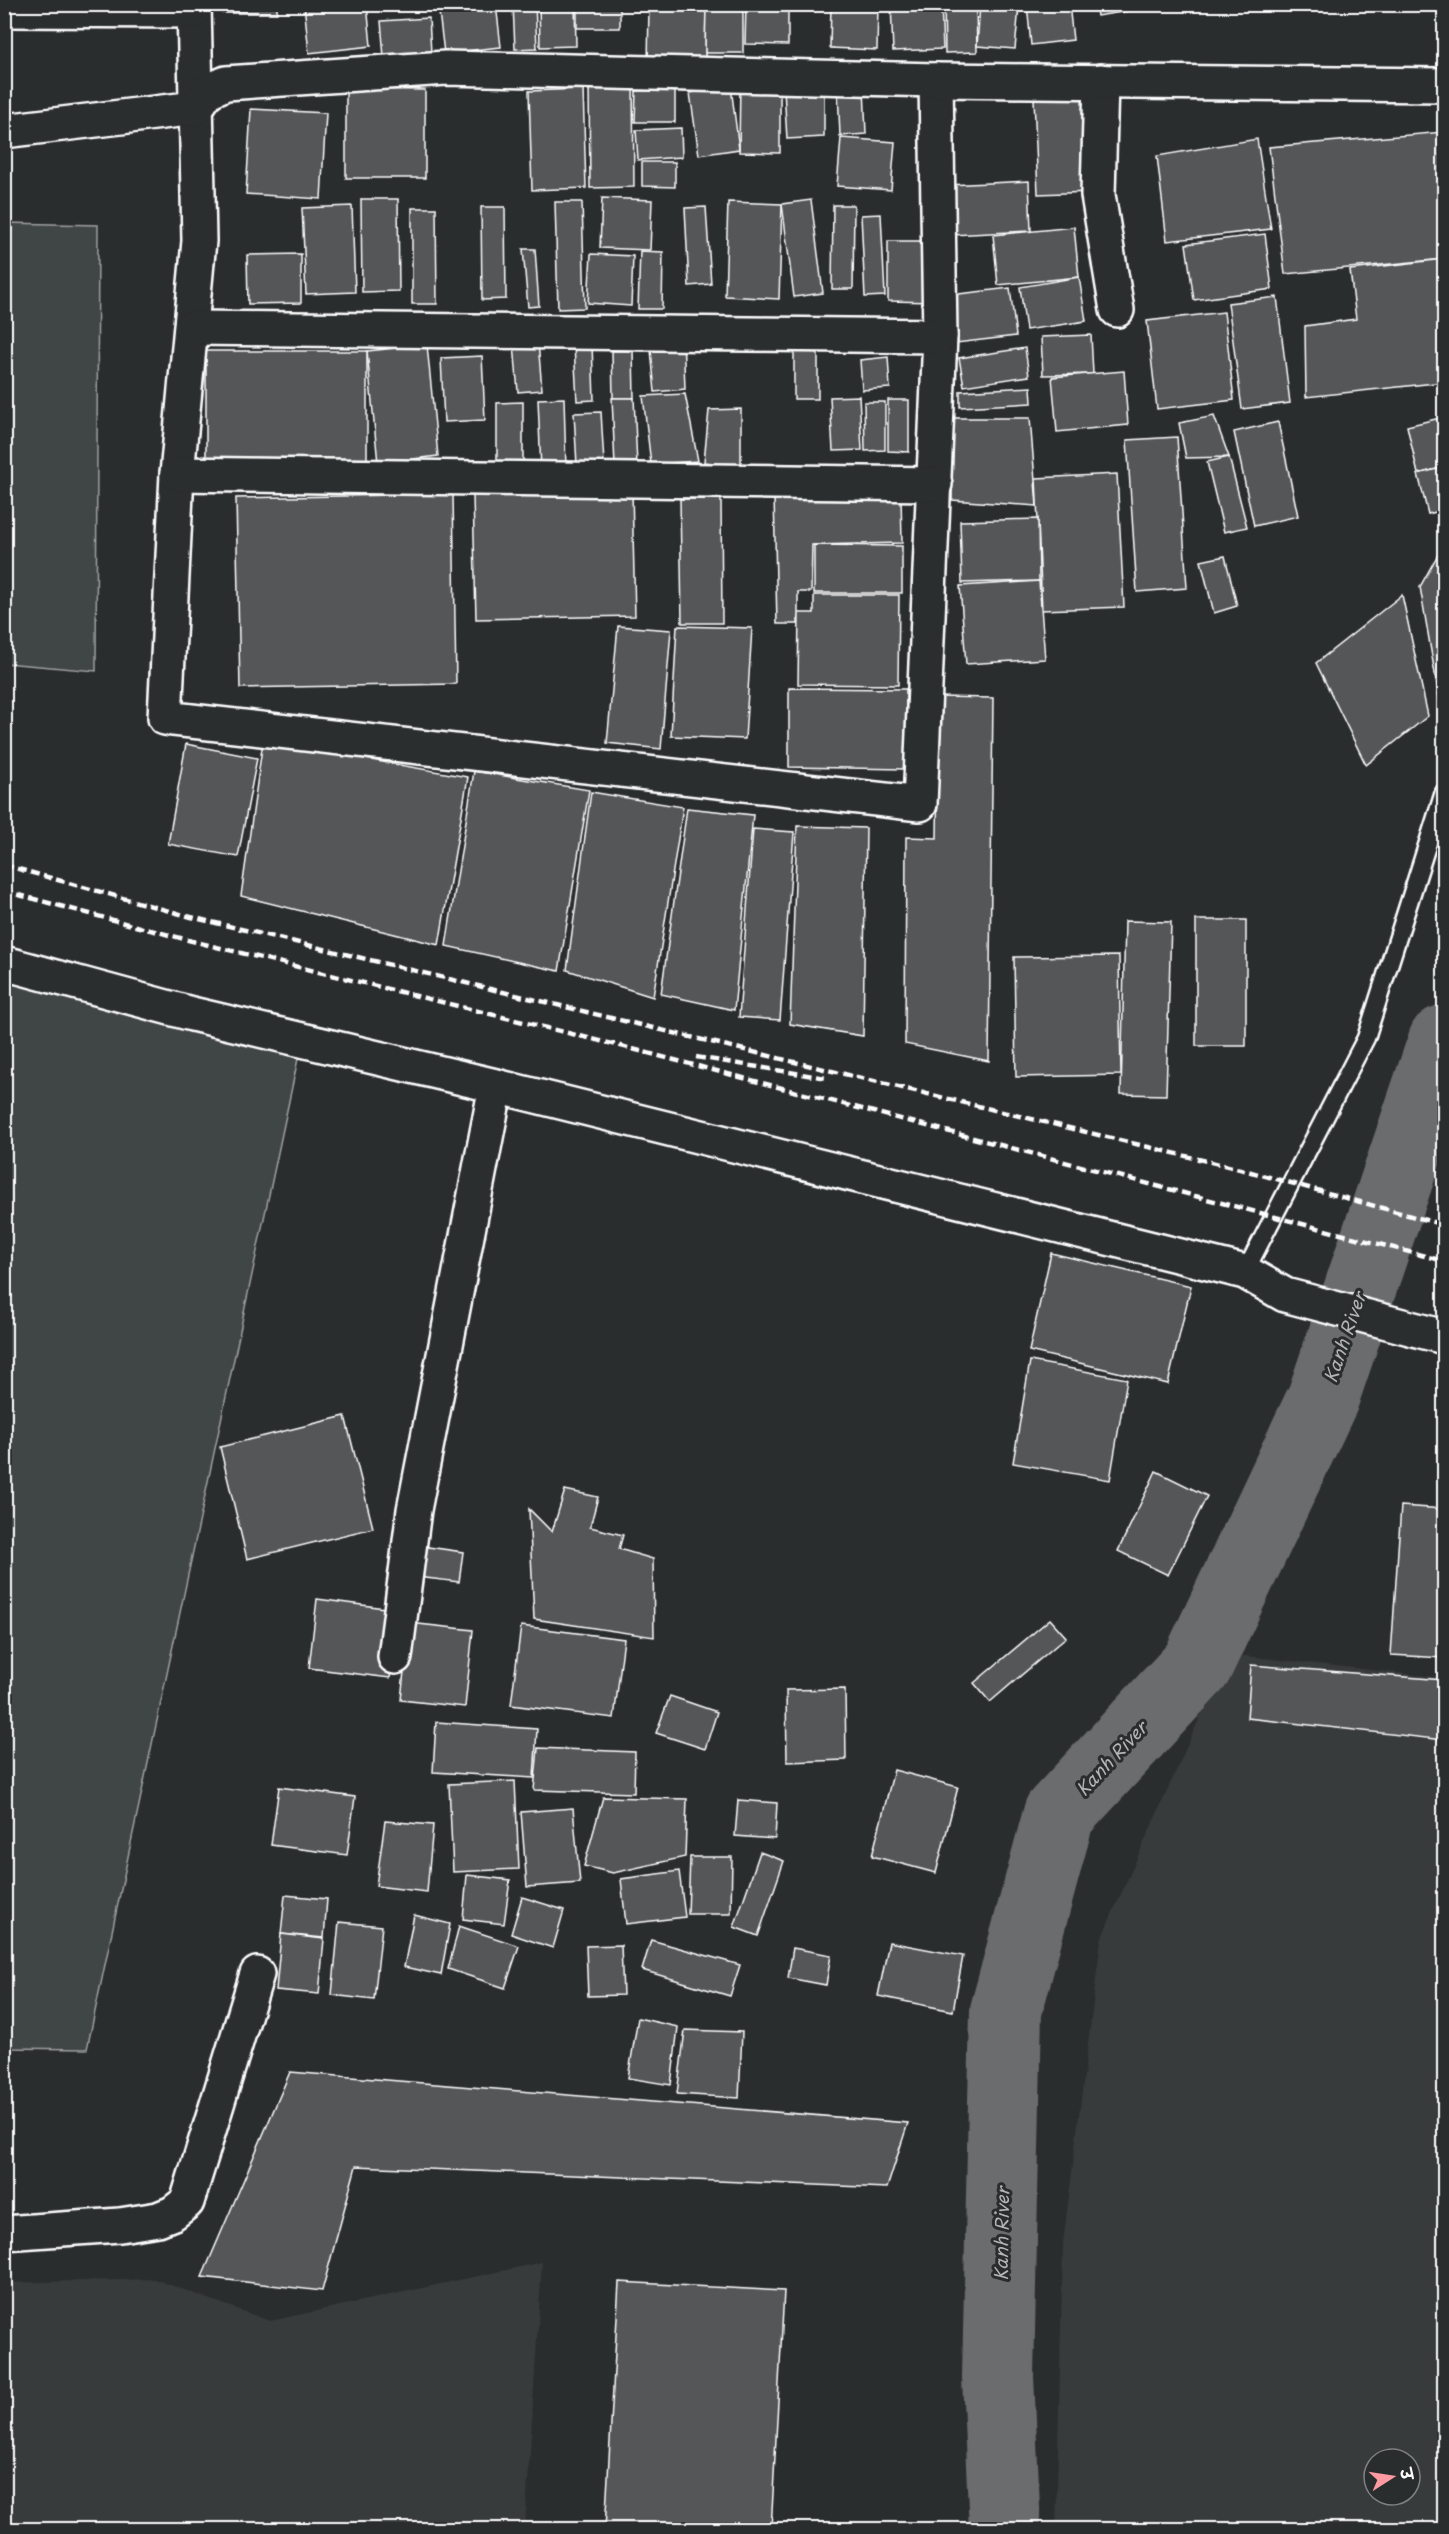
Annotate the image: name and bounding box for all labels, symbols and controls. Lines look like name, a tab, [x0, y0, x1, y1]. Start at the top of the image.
water label: Kanh River	[1316, 1286, 1373, 1386]
water label: Kanh River	[1069, 1713, 1155, 1801]
water label: Kanh River	[987, 2184, 1015, 2281]
north arrow	[1362, 2447, 1422, 2507]
text: उ	[1394, 2464, 1421, 2483]

